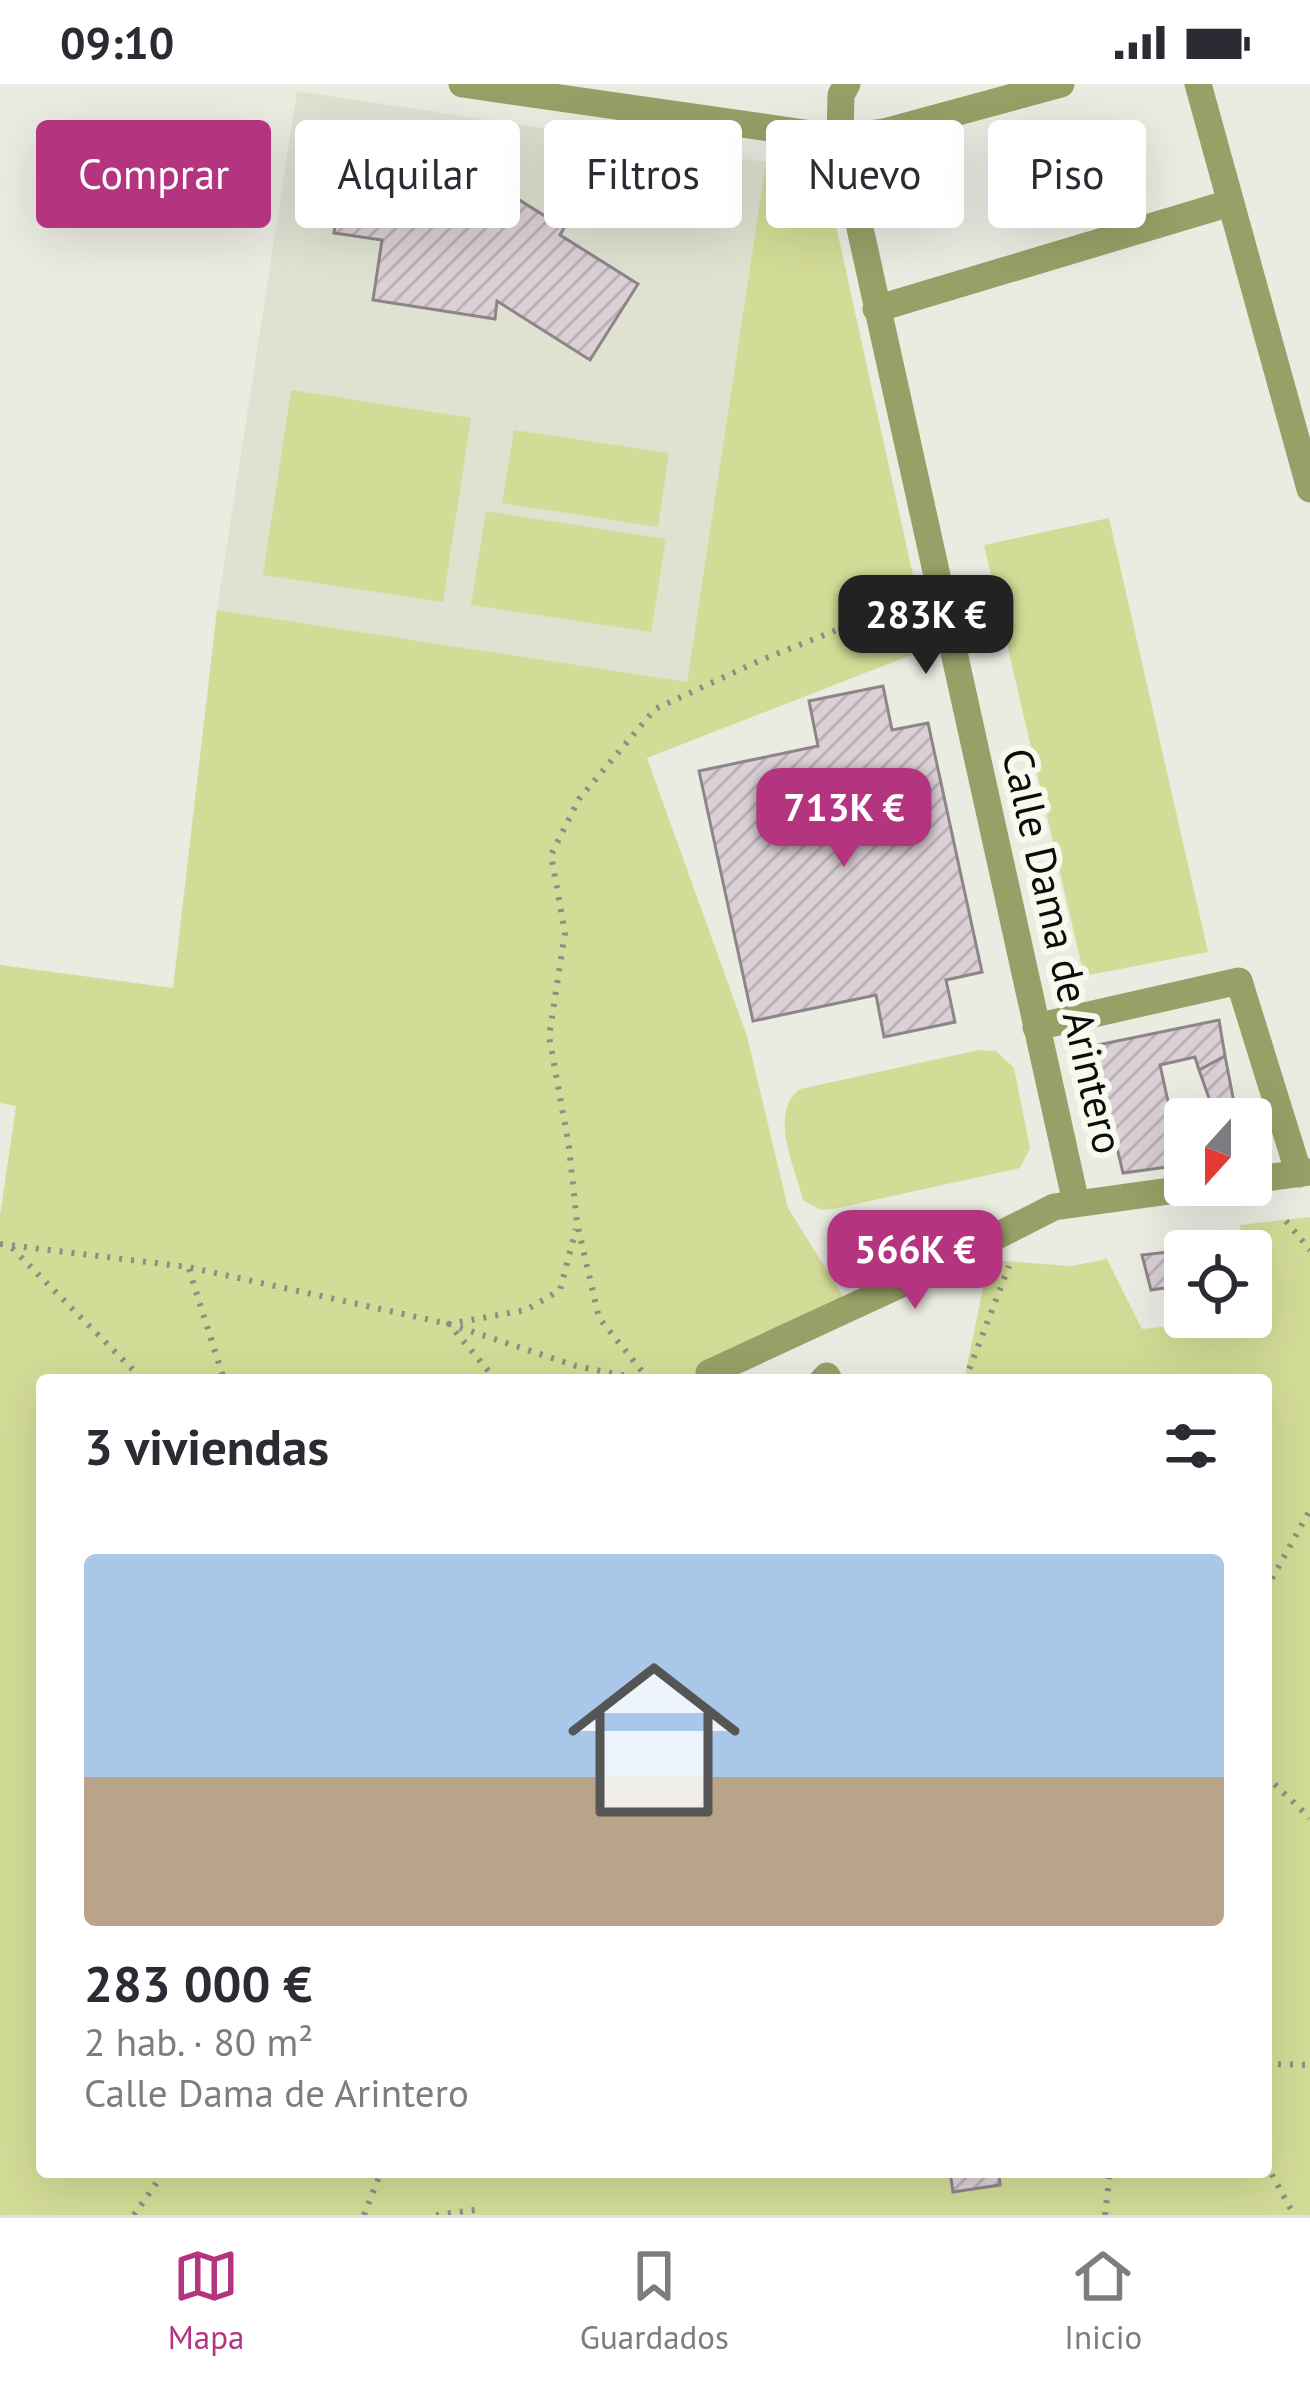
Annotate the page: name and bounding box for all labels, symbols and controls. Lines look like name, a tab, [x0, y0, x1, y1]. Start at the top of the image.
text: 09:10	[60, 13, 174, 71]
chip: Comprar	[36, 120, 271, 228]
chip: Alquilar	[295, 120, 520, 228]
chip: Filtros	[544, 120, 742, 228]
chip: Nuevo	[766, 120, 964, 228]
chip: Piso	[988, 120, 1146, 228]
pin: 283K €	[828, 575, 1024, 677]
text: 283K €	[865, 588, 987, 639]
street label: Calle Dama de Arintero	[990, 743, 1137, 1159]
pin: 713K €	[746, 768, 942, 870]
text: 713K €	[783, 781, 905, 832]
north arrow	[1164, 1098, 1272, 1206]
map controls	[1164, 1098, 1272, 1338]
pin: 566K €	[817, 1210, 1013, 1312]
text: 566K €	[854, 1223, 976, 1274]
button: locate	[1164, 1230, 1272, 1338]
text: 3 viviendas	[84, 1413, 329, 1479]
icon: filters	[1158, 1413, 1224, 1479]
icon: home	[546, 1632, 762, 1848]
text: 283 000 €	[84, 1950, 312, 2016]
text: 2 hab. · 80 m²	[84, 2016, 313, 2067]
text: Calle Dama de Arintero	[84, 2067, 469, 2118]
tab: Mapa	[168, 2243, 244, 2358]
tab: Guardados	[580, 2243, 729, 2358]
tab: Inicio	[1064, 2243, 1142, 2358]

